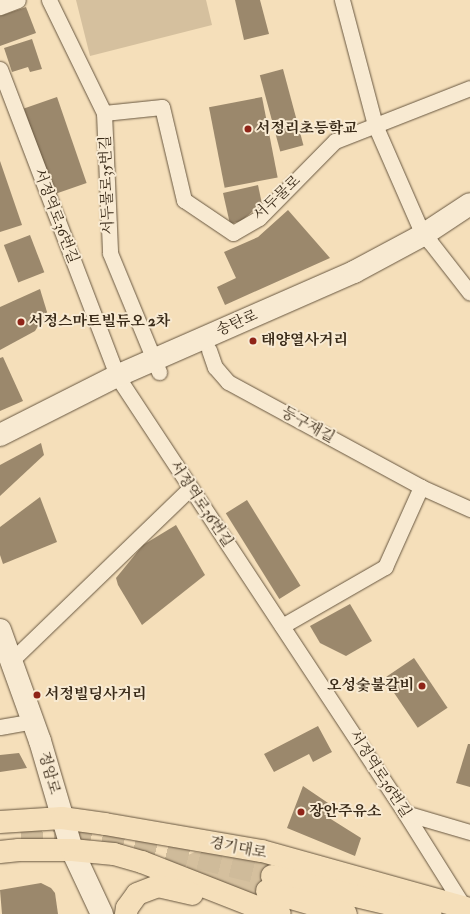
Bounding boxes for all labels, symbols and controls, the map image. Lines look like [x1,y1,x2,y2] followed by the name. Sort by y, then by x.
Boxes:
[256,120,357,138] place label: 서정리초등학교
[243,124,253,134] marker: 서정리초등학교
[96,135,118,235] street label: 서두물로35번길
[30,166,82,266] street label: 서정역로36번길
[250,172,304,224] street label: 서두물로
[213,306,261,340] street label: 송탄로
[29,313,170,331] place label: 서정스마트빌듀오 2차
[16,317,26,327] marker: 서정스마트빌듀오 2차
[261,332,348,350] place label: 태양열사거리
[248,336,258,346] marker: 태양열사거리
[278,403,338,447] street label: 둥구재길
[166,457,236,551] street label: 서정역로36번길
[327,677,414,695] place label: 오성숯불갈비
[417,681,427,691] marker: 오성숯불갈비
[45,686,146,704] place label: 서정빌딩사거리
[32,690,42,700] marker: 서정빌딩사거리
[345,727,415,821] street label: 서정역로36번길
[34,750,64,796] street label: 정암로
[309,803,381,821] place label: 장안주유소
[296,807,306,817] marker: 장안주유소
[208,834,268,862] street label: 경기대로

